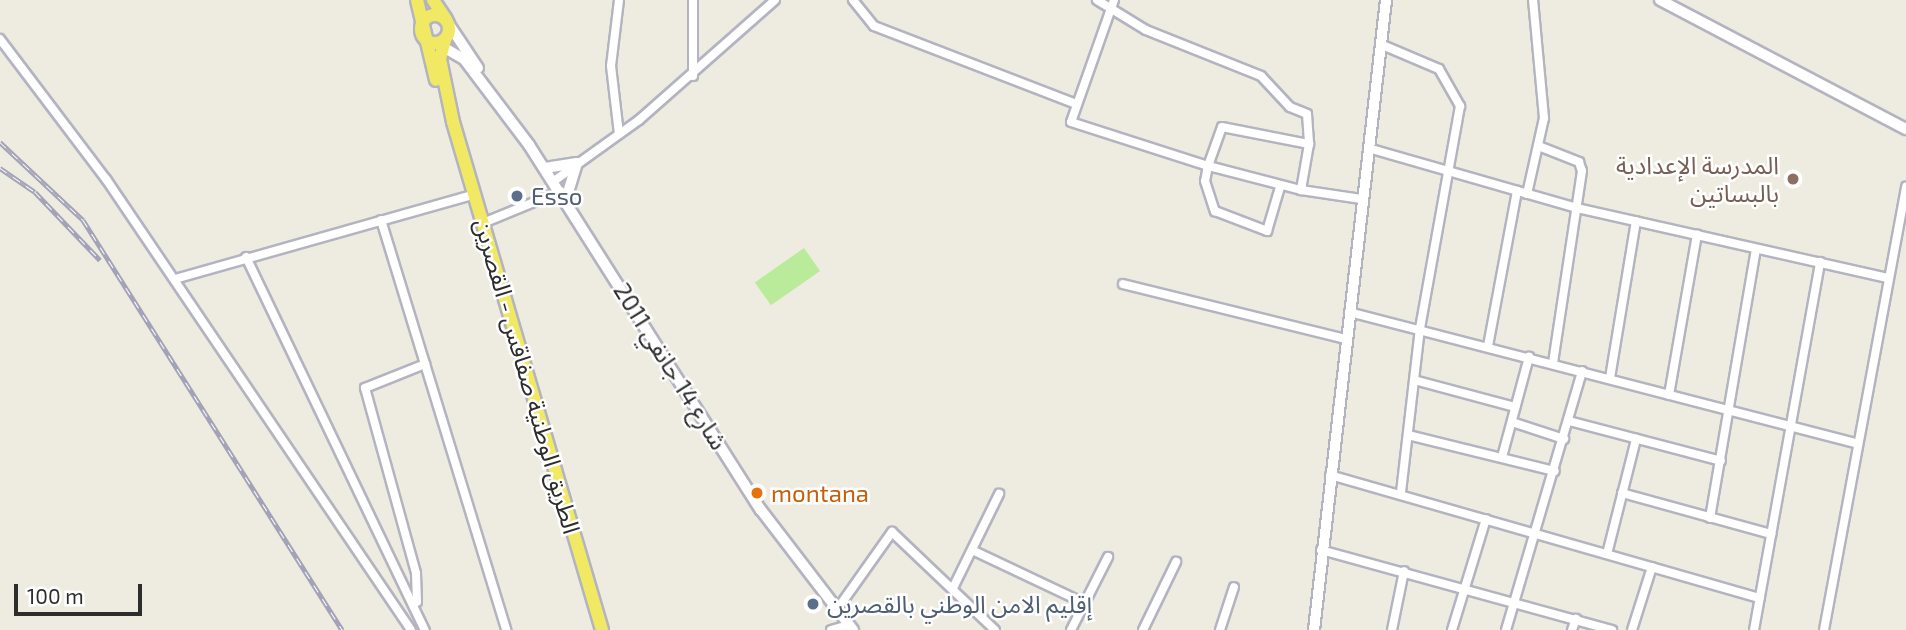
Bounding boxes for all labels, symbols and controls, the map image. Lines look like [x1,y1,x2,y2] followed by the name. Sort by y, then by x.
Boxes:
[1616,151,1779,207] place label: المدرسة الإعدادية بالبساتين
[1785,171,1801,187] marker: المدرسة الإعدادية بالبساتين
[531,182,582,210] place label: Esso
[509,188,525,204] marker: Esso
[469,215,587,537] street label: الطريق الوطنية صفاقس - القصرين
[608,277,734,455] street label: شارع 14 جانفي 2011
[771,479,869,507] place label: montana
[749,485,765,501] marker: montana
[18,570,145,614] scale bar
[27,583,84,608] text: 100 m
[827,590,1092,618] place label: إقليم الامن الوطني بالقصرين
[805,596,821,612] marker: إقليم الامن الوطني بالقصرين

